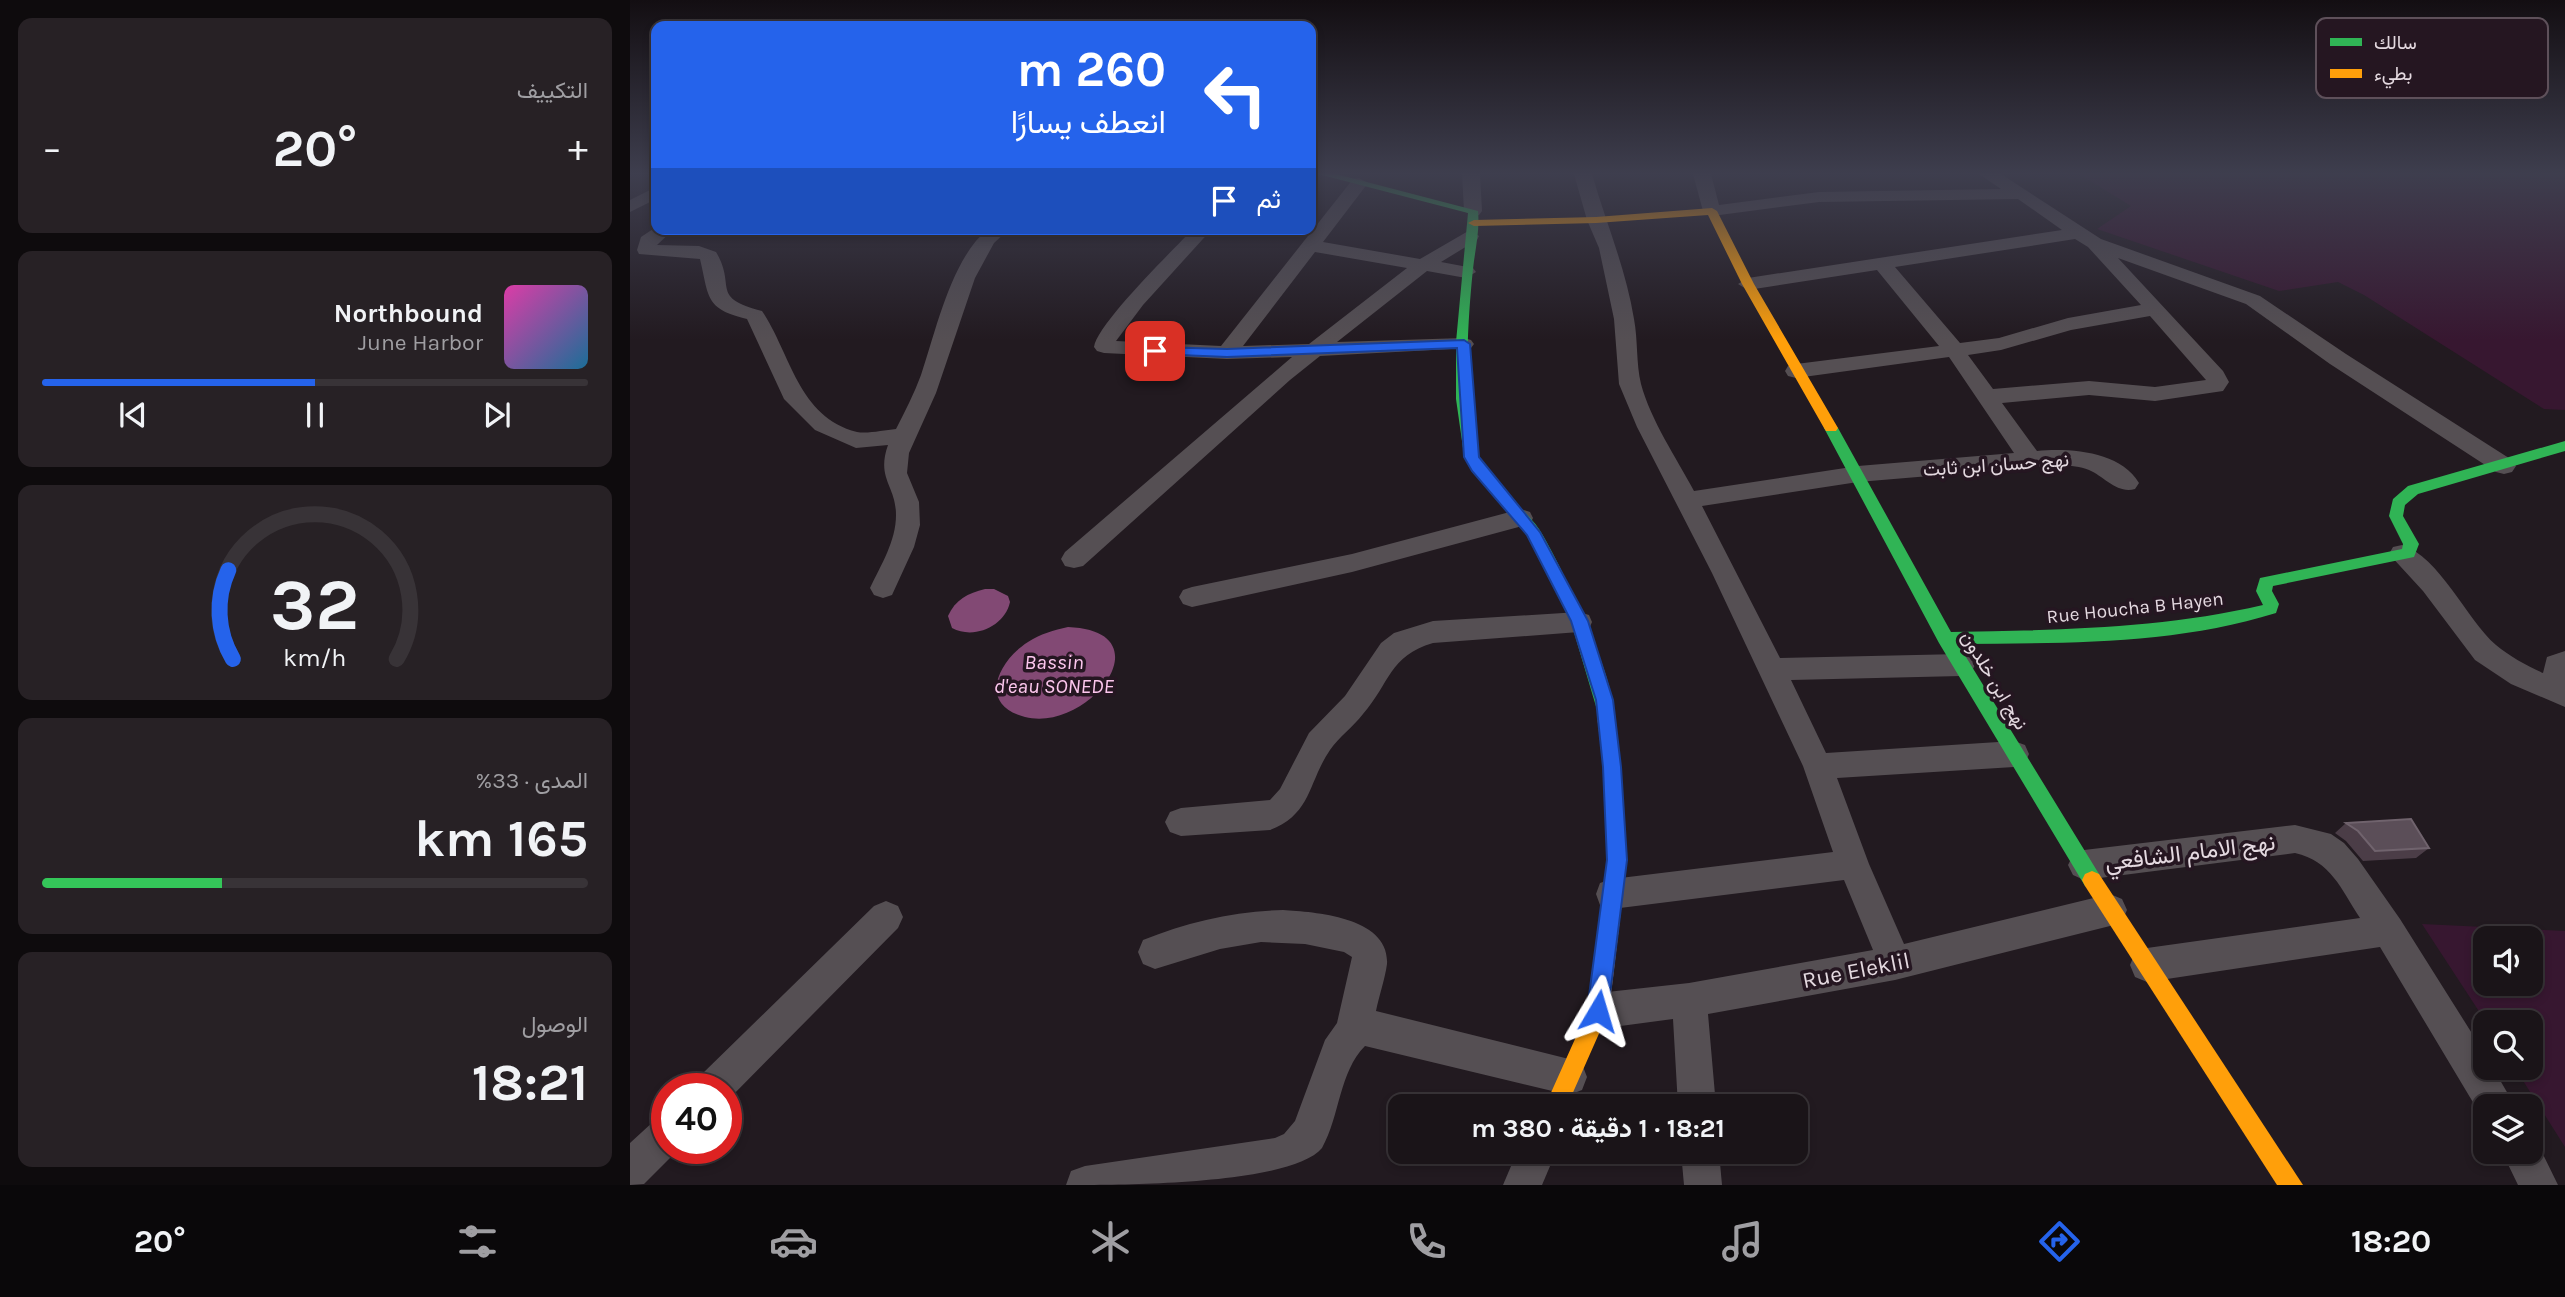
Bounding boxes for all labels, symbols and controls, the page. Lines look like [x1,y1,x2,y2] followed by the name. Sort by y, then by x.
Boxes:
[2316,18,2548,98] legend
[2374,32,2417,54] text: سالك
[1017,41,1166,98] text: 260 m
[1190,49,1281,140] icon: left
[2374,63,2412,89] text: بطيء
[517,77,588,104] text: التكييف
[1011,104,1166,141] text: انعطف يسارًا
[273,118,357,179] text: 20°
[42,126,62,171] text: −
[568,126,588,171] text: +
[1205,182,1243,220] icon: arrive
[1257,184,1281,215] text: ثم
[334,298,483,329] text: Northbound
[1125,321,1185,381] pin
[358,329,483,356] text: June Harbor
[1136,332,1174,370] icon: arrive
[114,396,152,434] icon: previous
[296,396,334,434] icon: pause
[478,396,516,434] icon: next
[1922,449,2070,483] street label: نهج حسان ابن ثابت
[270,562,360,647] text: 32
[2046,588,2225,628] street label: Rue Houcha B Hayen
[1954,627,2032,735] street label: نهج ابن خلدون
[283,642,347,671] text: km/h
[994,650,1115,698] water label: Bassin d'eau SONEDE
[476,767,588,794] text: المدى · 33%
[414,808,588,869] text: 165 km
[2103,829,2277,881] street label: نهج الامام الشافعي
[2473,926,2543,1164] map controls
[2473,926,2543,996] button: sound
[1800,947,1912,994] street label: Rue Eleklil
[1561,974,1635,1048] position arrow
[2473,1010,2543,1080] button: search
[522,1011,588,1038] text: الوصول
[472,1052,588,1113] text: 18:21
[651,1073,742,1164] speed limit sign: 40
[2473,1094,2543,1164] button: layers
[1471,1113,1725,1144] text: 18:21 · 1 دقيقة · 380 m
[453,1217,502,1266] icon: filters
[769,1217,818,1266] icon: car
[1086,1217,1135,1266] icon: climate
[1402,1217,1451,1266] icon: phone
[1718,1217,1767,1266] icon: music
[2035,1217,2084,1266] icon: directions
[134,1223,186,1260] text: 20°
[2351,1223,2431,1260] text: 18:20

